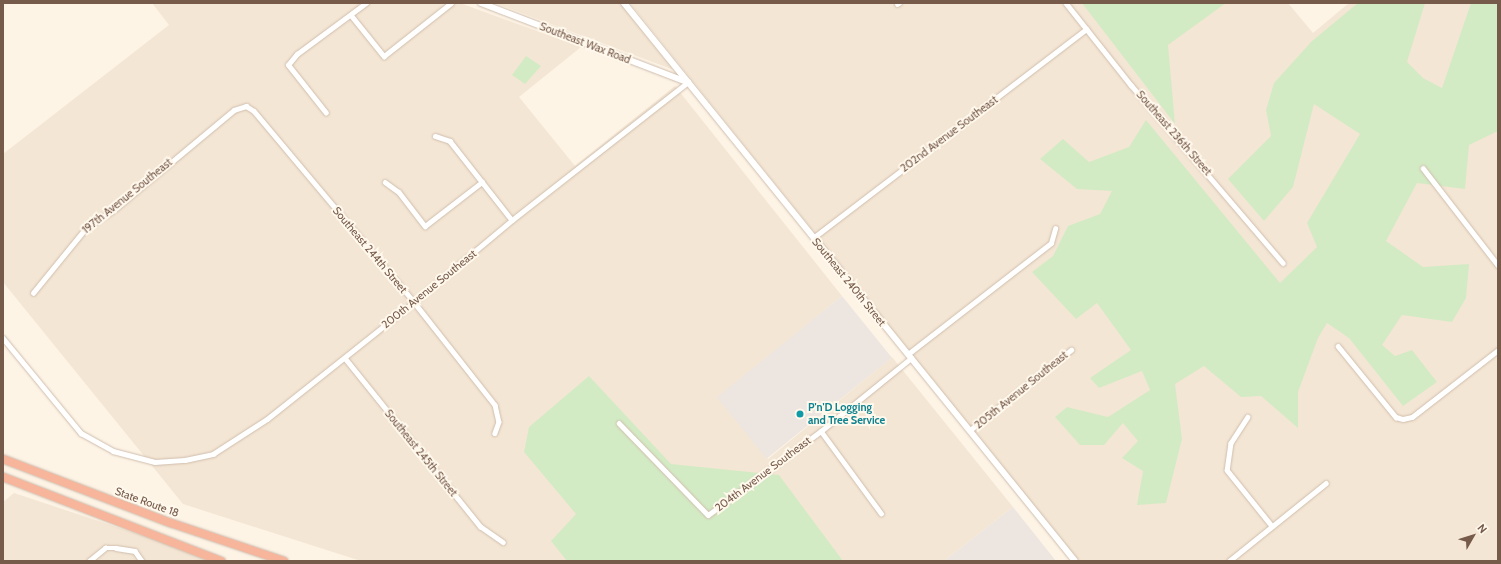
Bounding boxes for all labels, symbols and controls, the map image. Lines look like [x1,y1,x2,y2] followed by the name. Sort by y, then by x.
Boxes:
[538,20,632,66] street label: Southeast Wax Road
[1134,88,1214,178] street label: Southeast 236th Street
[898,93,1000,175] street label: 202nd Avenue Southeast
[79,156,175,236] street label: 197th Avenue Southeast
[330,204,410,296] street label: Southeast 244th Street
[809,235,889,329] street label: Southeast 240th Street
[379,247,479,331] street label: 200th Avenue Southeast
[972,348,1070,432] street label: 205th Avenue Southeast
[808,401,885,427] place label: P'n'D Logging and Tree Service
[382,407,460,499] street label: Southeast 245th Street
[795,409,805,419] marker: P'n'D Logging and Tree Service
[713,434,813,514] street label: 204th Avenue Southeast
[113,484,181,520] street label: State Route 18
[1453,516,1493,556] north arrow
[1474,521,1490,536] text: N

